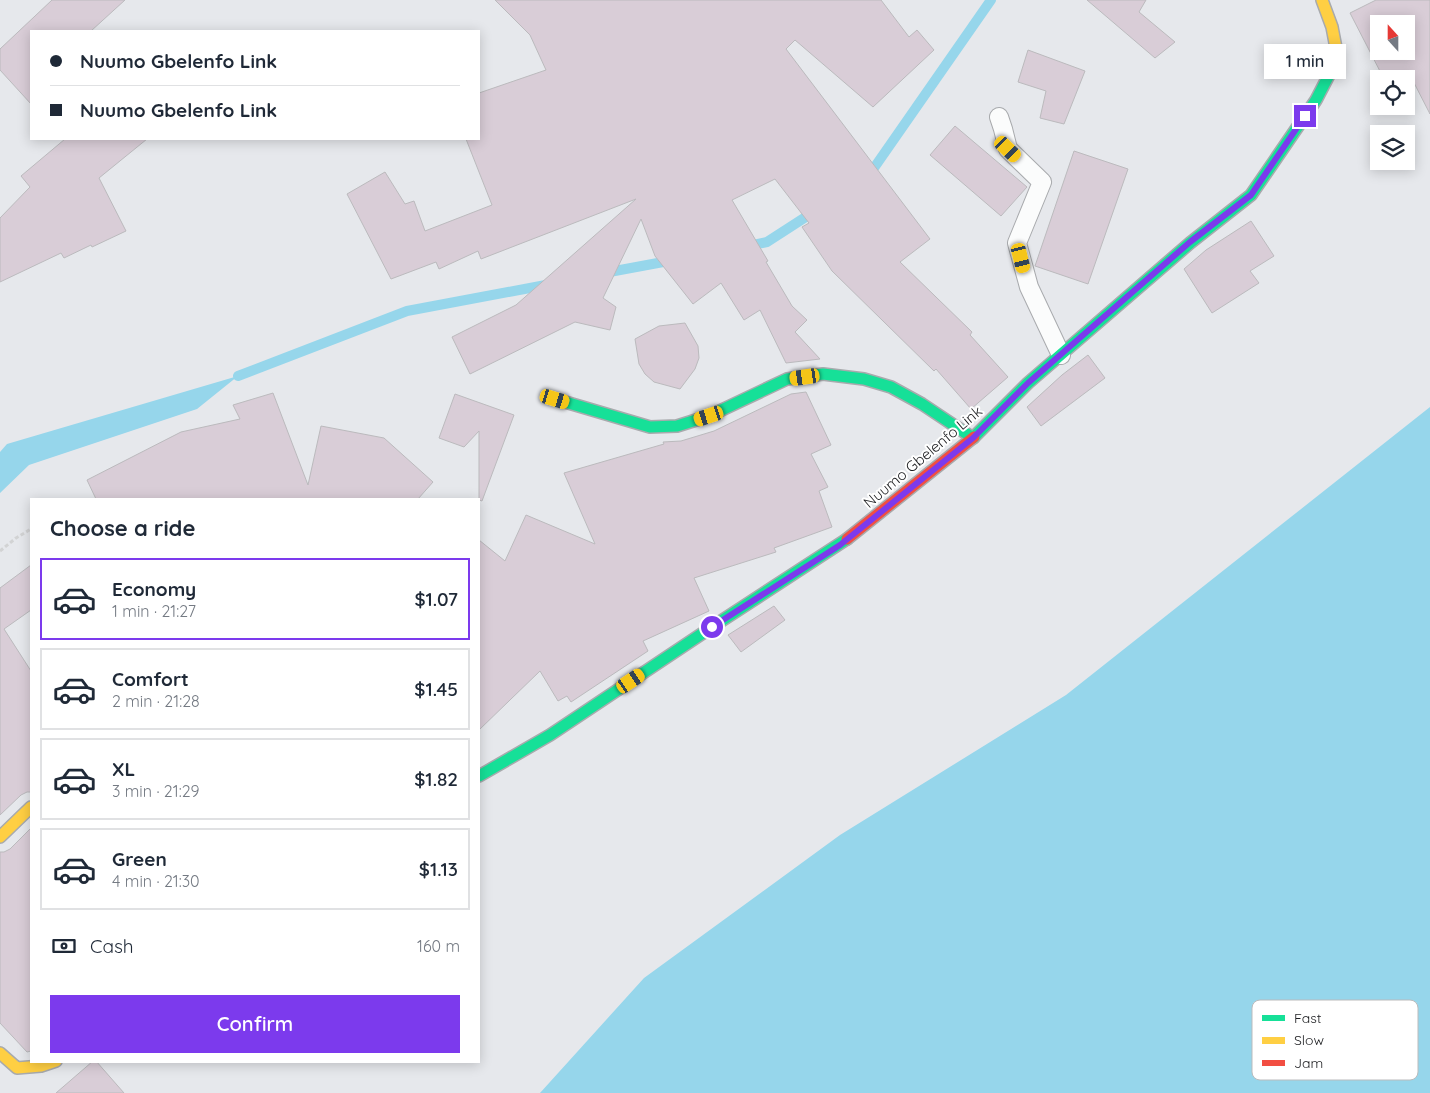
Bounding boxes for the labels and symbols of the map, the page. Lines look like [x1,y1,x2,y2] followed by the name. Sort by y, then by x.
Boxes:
[1370,15,1415,60] north arrow
[1264,44,1346,78] callout: 1 min
[1294,105,1316,127] route end
[991,133,1024,165] car
[1010,242,1031,274] car
[789,367,820,387] car
[538,387,571,411] car
[859,401,986,512] street label: Nuumo Gbelenfo Link
[692,404,725,428] car
[701,616,723,638] route start
[614,666,647,696] car
[1252,1000,1418,1080] legend
[1294,1009,1322,1027] text: Fast
[1294,1031,1324,1049] text: Slow
[1294,1054,1323,1072] text: Jam

